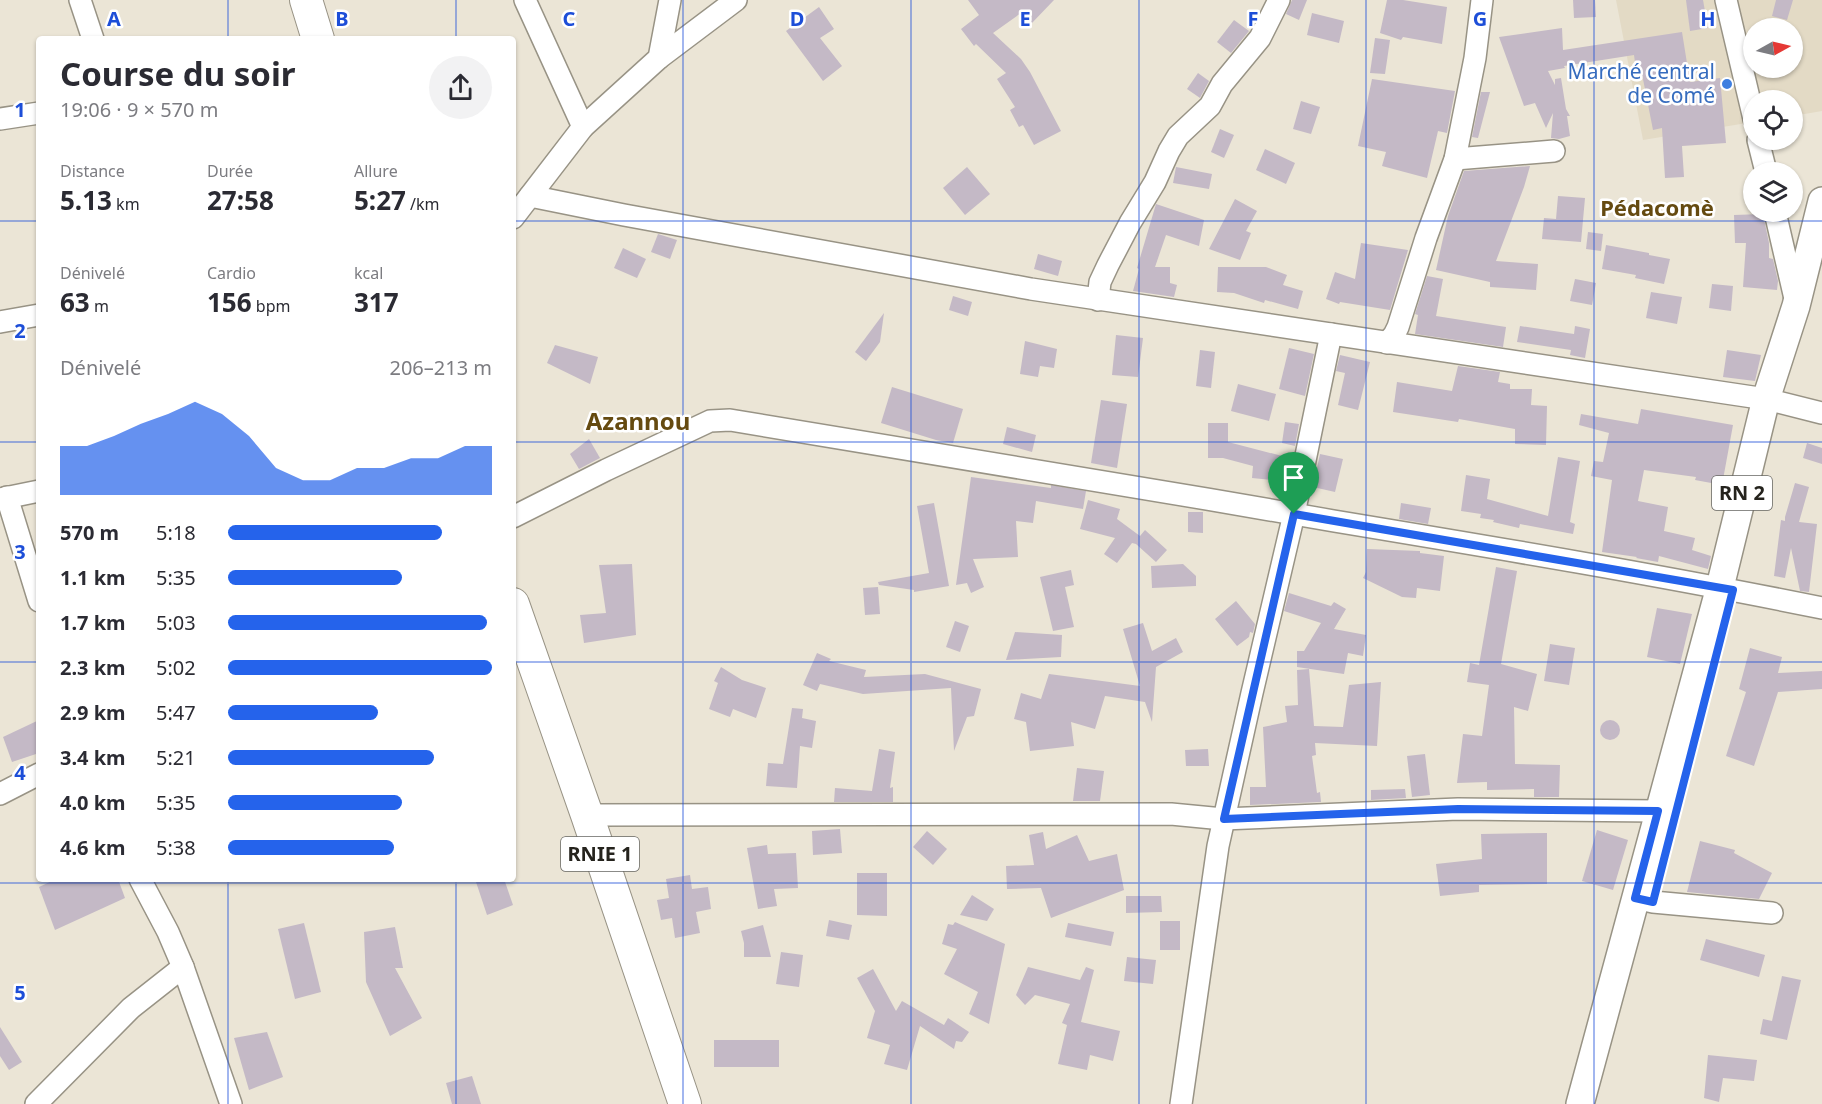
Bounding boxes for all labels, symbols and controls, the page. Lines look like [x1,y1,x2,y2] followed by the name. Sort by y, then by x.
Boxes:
[107,5,121,32] text: A
[335,5,349,32] text: B
[563,5,576,32] text: C
[790,5,804,32] text: D
[1019,5,1031,32] text: E
[1248,5,1258,32] text: F
[1473,5,1487,32] text: G
[1700,5,1716,32] text: H
[1743,18,1803,78] north arrow
[1743,18,1803,222] map controls
[60,51,296,96] text: Course du soir
[429,56,492,119] button: share
[1568,57,1715,109] place label: Marché central de Comé
[1720,77,1734,91] marker: Marché central de Comé
[1743,90,1803,150] button: locate
[14,96,26,123] text: 1
[60,96,218,123] text: 19:06 · 9 × 570 m
[60,160,125,182] text: Distance
[207,160,253,182] text: Durée
[354,160,398,182] text: Allure
[1743,162,1803,222] button: layers
[60,182,112,218] text: 5.13
[207,182,274,218] text: 27:58
[354,182,406,218] text: 5:27
[1600,192,1714,222] district label: Pédacomè
[112,193,140,215] text: km
[406,193,440,215] text: /km
[60,262,125,284] text: Dénivelé
[207,262,256,284] text: Cardio
[354,262,383,284] text: kcal
[60,284,90,320] text: 63
[207,284,252,320] text: 156
[354,284,399,320] text: 317
[90,295,109,317] text: m
[252,295,290,317] text: bpm
[14,317,26,344] text: 2
[60,354,141,381] text: Dénivelé
[389,354,492,381] text: 206–213 m
[586,404,690,437] district label: Azannou
[1268,452,1319,514] pin
[1277,461,1310,494] icon: arrive
[1712,476,1772,510] road number: RN 2
[60,519,119,546] text: 570 m
[156,519,196,546] text: 5:18
[14,538,26,565] text: 3
[60,564,126,591] text: 1.1 km
[156,564,196,591] text: 5:35
[60,609,126,636] text: 1.7 km
[156,609,196,636] text: 5:03
[60,654,126,681] text: 2.3 km
[156,654,196,681] text: 5:02
[60,699,126,726] text: 2.9 km
[156,699,196,726] text: 5:47
[60,744,126,771] text: 3.4 km
[156,744,196,771] text: 5:21
[14,759,26,786] text: 4
[60,789,126,816] text: 4.0 km
[156,789,196,816] text: 5:35
[60,834,126,861] text: 4.6 km
[156,834,196,861] text: 5:38
[561,837,639,871] road number: RNIE 1
[14,979,26,1006] text: 5

